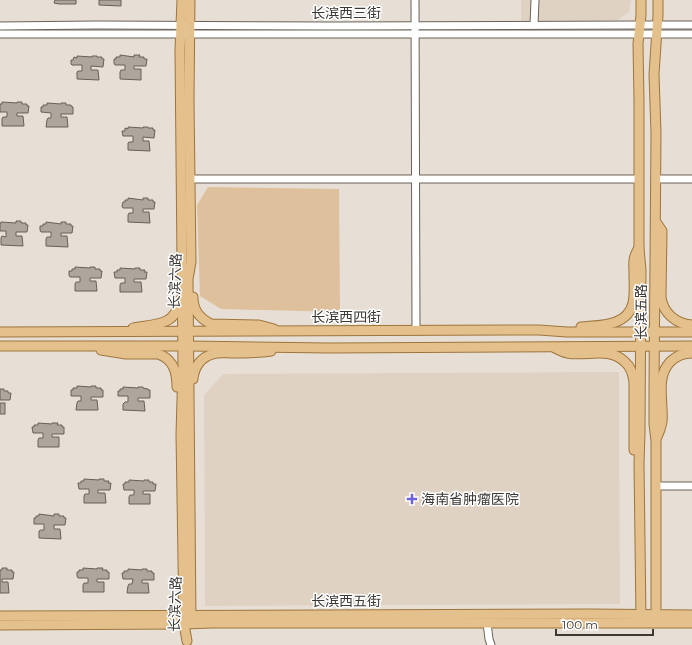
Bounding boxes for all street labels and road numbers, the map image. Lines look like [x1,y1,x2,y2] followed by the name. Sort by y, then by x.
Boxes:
[311,4,381,22] street label: 长滨西三街
[165,253,185,309] street label: 长滨六路
[632,284,650,340] street label: 长滨五路
[311,308,381,326] street label: 长滨西四街
[165,576,185,632] street label: 长滨六路
[311,592,381,610] street label: 长滨西五街

